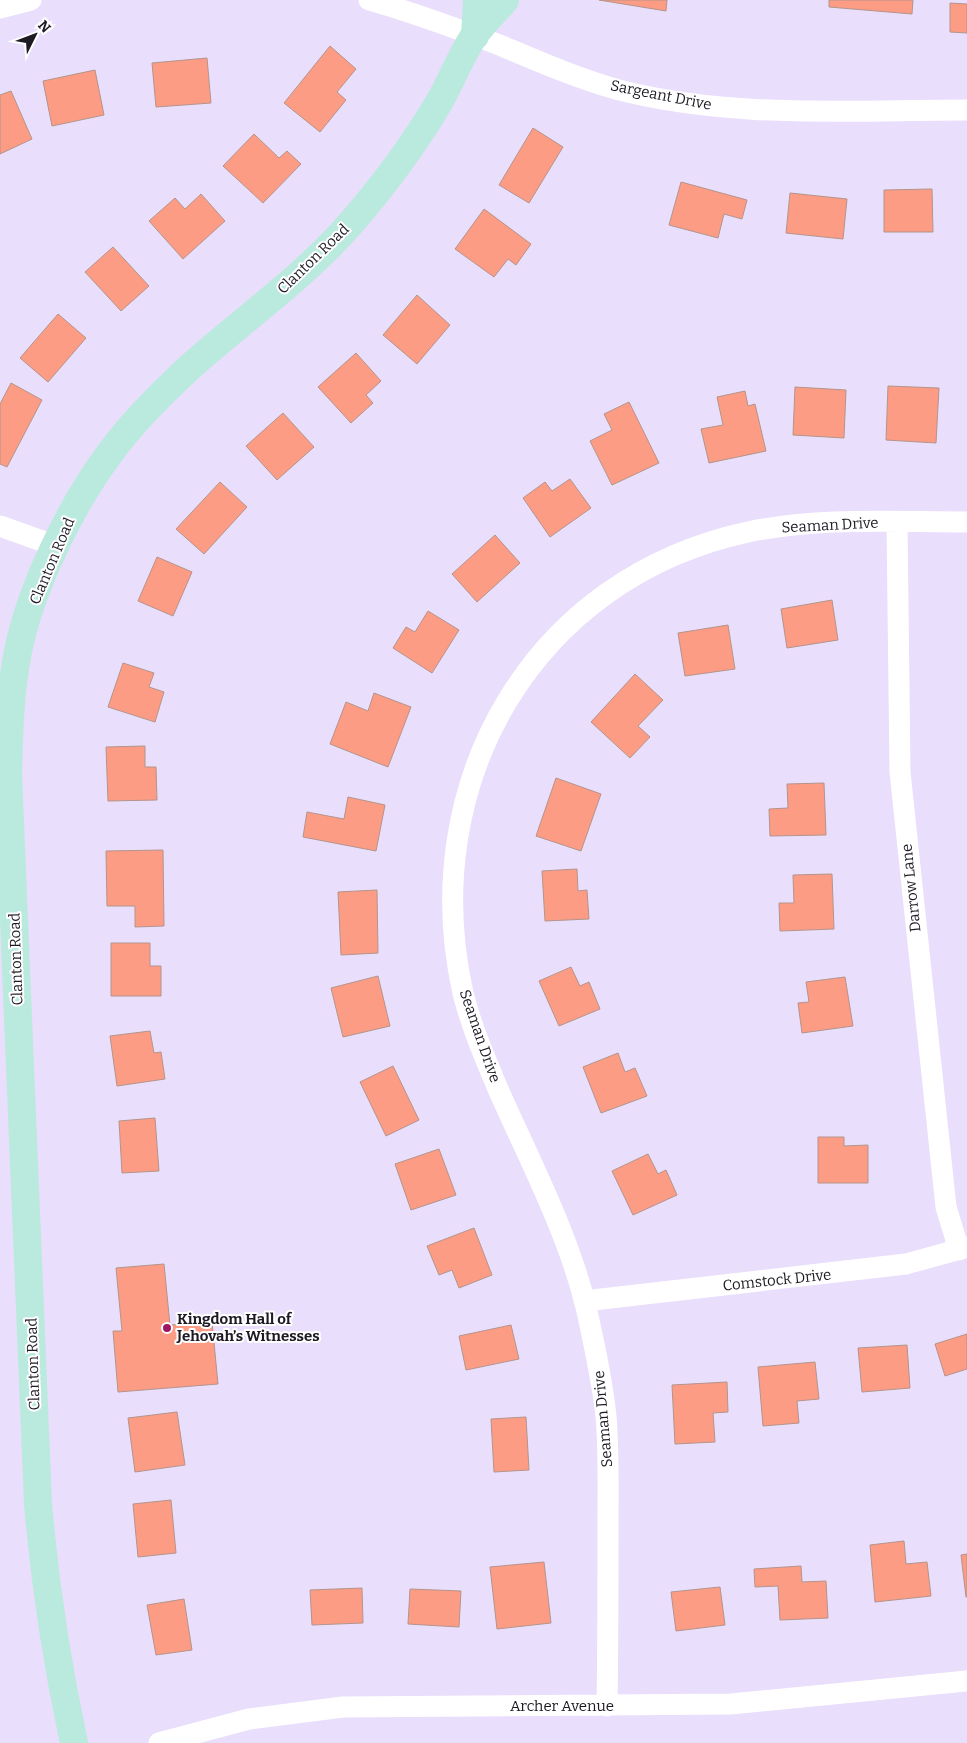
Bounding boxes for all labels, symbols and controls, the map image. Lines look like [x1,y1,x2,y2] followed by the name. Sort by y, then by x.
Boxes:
[10,10,60,60] north arrow
[34,17,54,36] text: N
[609,76,713,114] street label: Sargeant Drive
[273,220,353,298] street label: Clanton Road
[781,513,879,537] street label: Seaman Drive
[26,515,78,607] street label: Clanton Road
[897,843,925,933] street label: Darrow Lane
[5,912,27,1006] street label: Clanton Road
[456,987,504,1085] street label: Seaman Drive
[722,1265,832,1295] street label: Comstock Drive
[176,1310,320,1345] place label: Kingdom Hall of Jehovah’s Witnesses
[22,1317,44,1411] street label: Clanton Road
[161,1322,173,1334] marker: Kingdom Hall of Jehovah’s Witnesses
[590,1370,616,1468] street label: Seaman Drive
[510,1697,614,1715] street label: Archer Avenue

